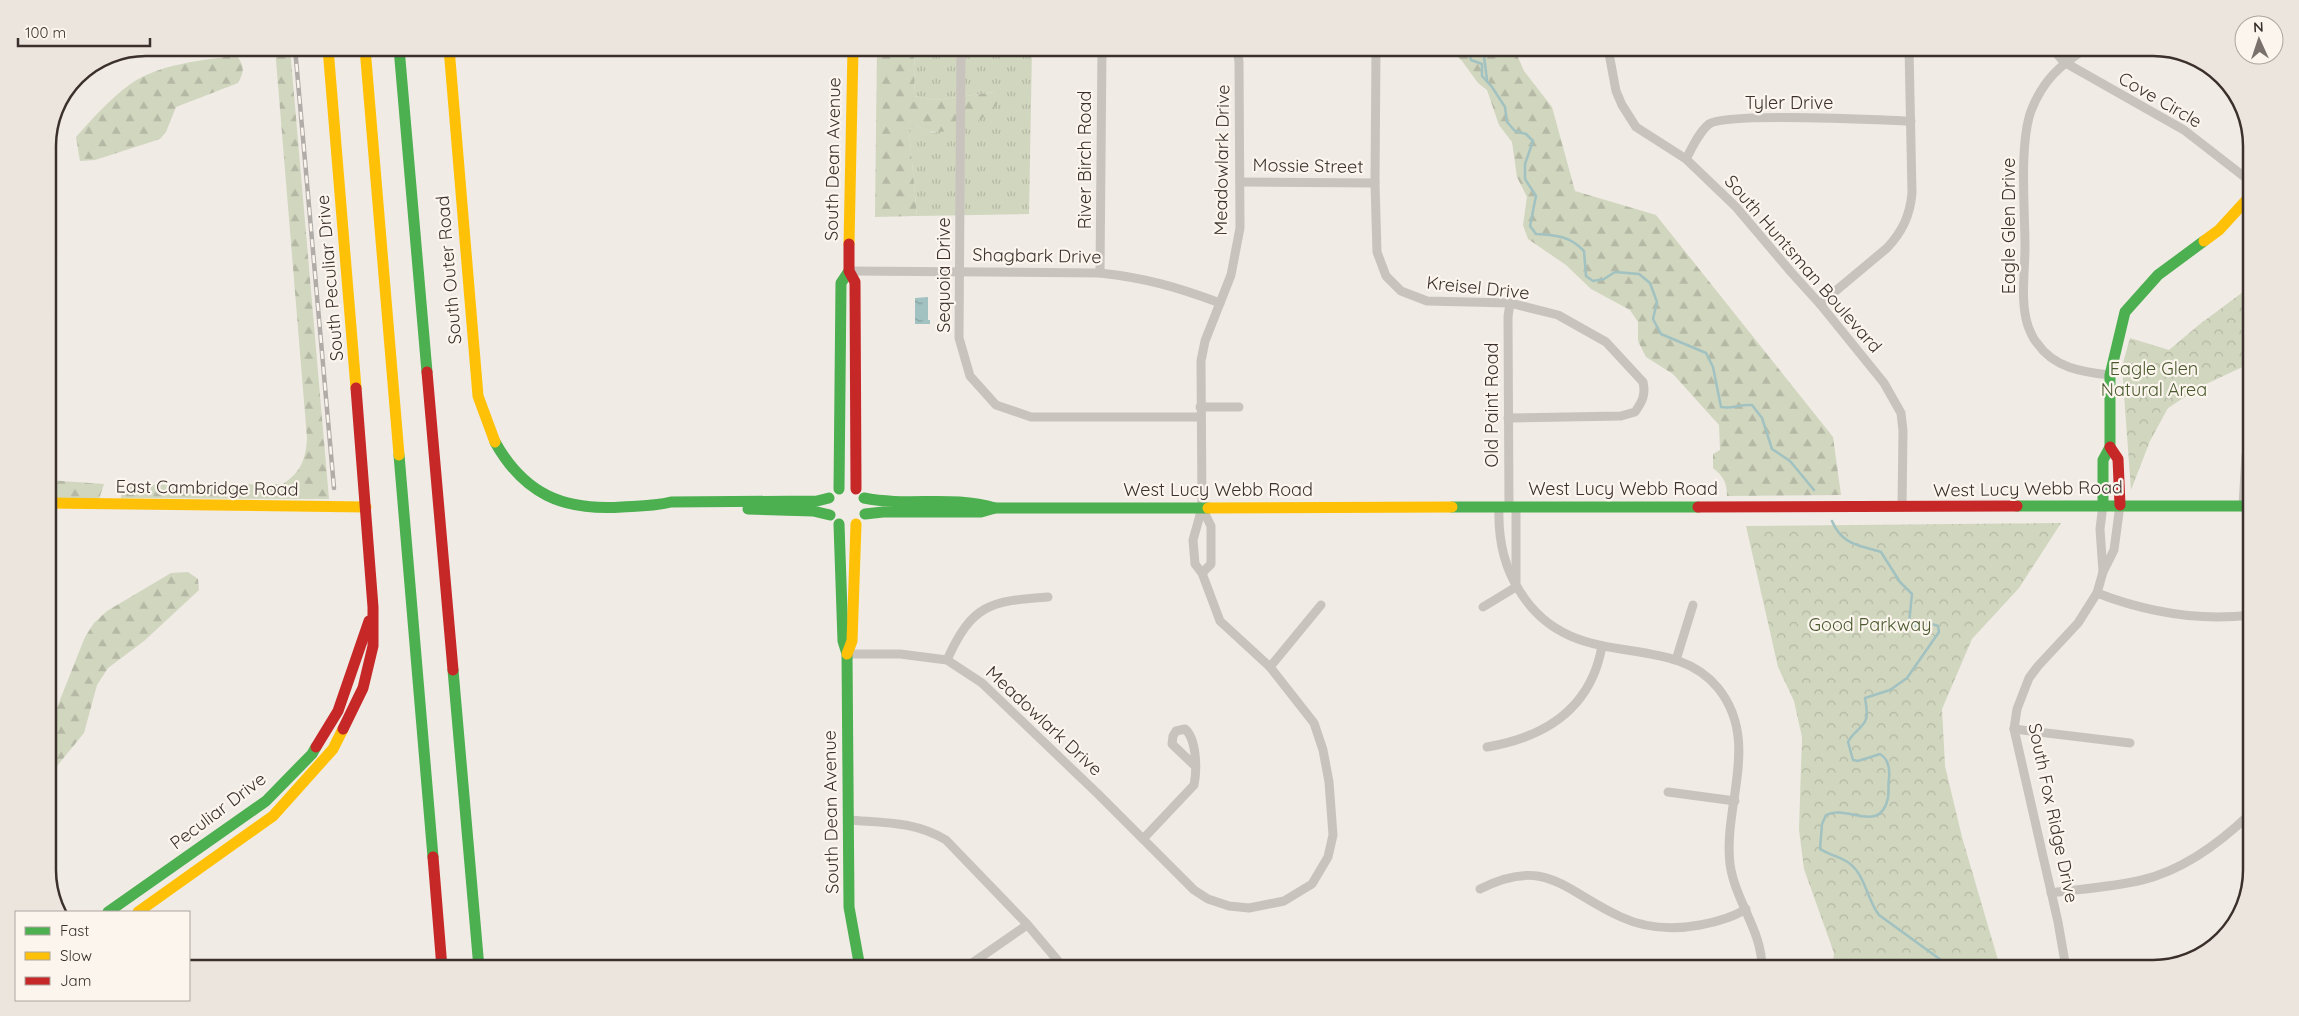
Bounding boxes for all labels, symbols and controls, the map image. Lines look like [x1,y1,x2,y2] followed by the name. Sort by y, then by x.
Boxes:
[18,15,150,47] scale bar
[2234,15,2284,65] north arrow
[2253,18,2264,36] text: N
[25,23,66,42] text: 100 m
[2114,66,2206,133] street label: Cove Circle
[820,77,845,241] street label: South Dean Avenue
[1209,84,1234,236] street label: Meadowlark Drive
[1073,91,1096,229] street label: River Birch Road
[1745,91,1833,114] street label: Tyler Drive
[1252,153,1364,178] street label: Mossie Street
[1997,158,2020,294] street label: Eagle Glen Drive
[1720,170,1887,357] street label: South Huntsman Boulevard
[311,194,348,362] street label: South Peculiar Drive
[431,195,466,345] street label: South Outer Road
[932,217,955,333] street label: Sequoia Drive
[972,243,1102,268] street label: Shagbark Drive
[1425,271,1531,304] street label: Kreisel Drive
[1480,342,1503,468] street label: Old Paint Road
[2101,357,2207,401] park label: Eagle Glen Natural Area
[115,474,299,501] street label: East Cambridge Road
[1933,475,2123,502] street label: West Lucy Webb Road
[1528,477,1718,500] street label: West Lucy Webb Road
[1123,478,1313,501] street label: West Lucy Webb Road
[1809,613,1931,636] park label: Good Parkway
[981,661,1107,781] street label: Meadowlark Drive
[2023,721,2084,905] street label: South Fox Ridge Drive
[818,730,843,894] street label: South Dean Avenue
[165,767,270,854] street label: Peculiar Drive
[15,911,190,1001] legend
[60,921,89,940] text: Fast
[60,946,92,965] text: Slow
[60,971,91,990] text: Jam

